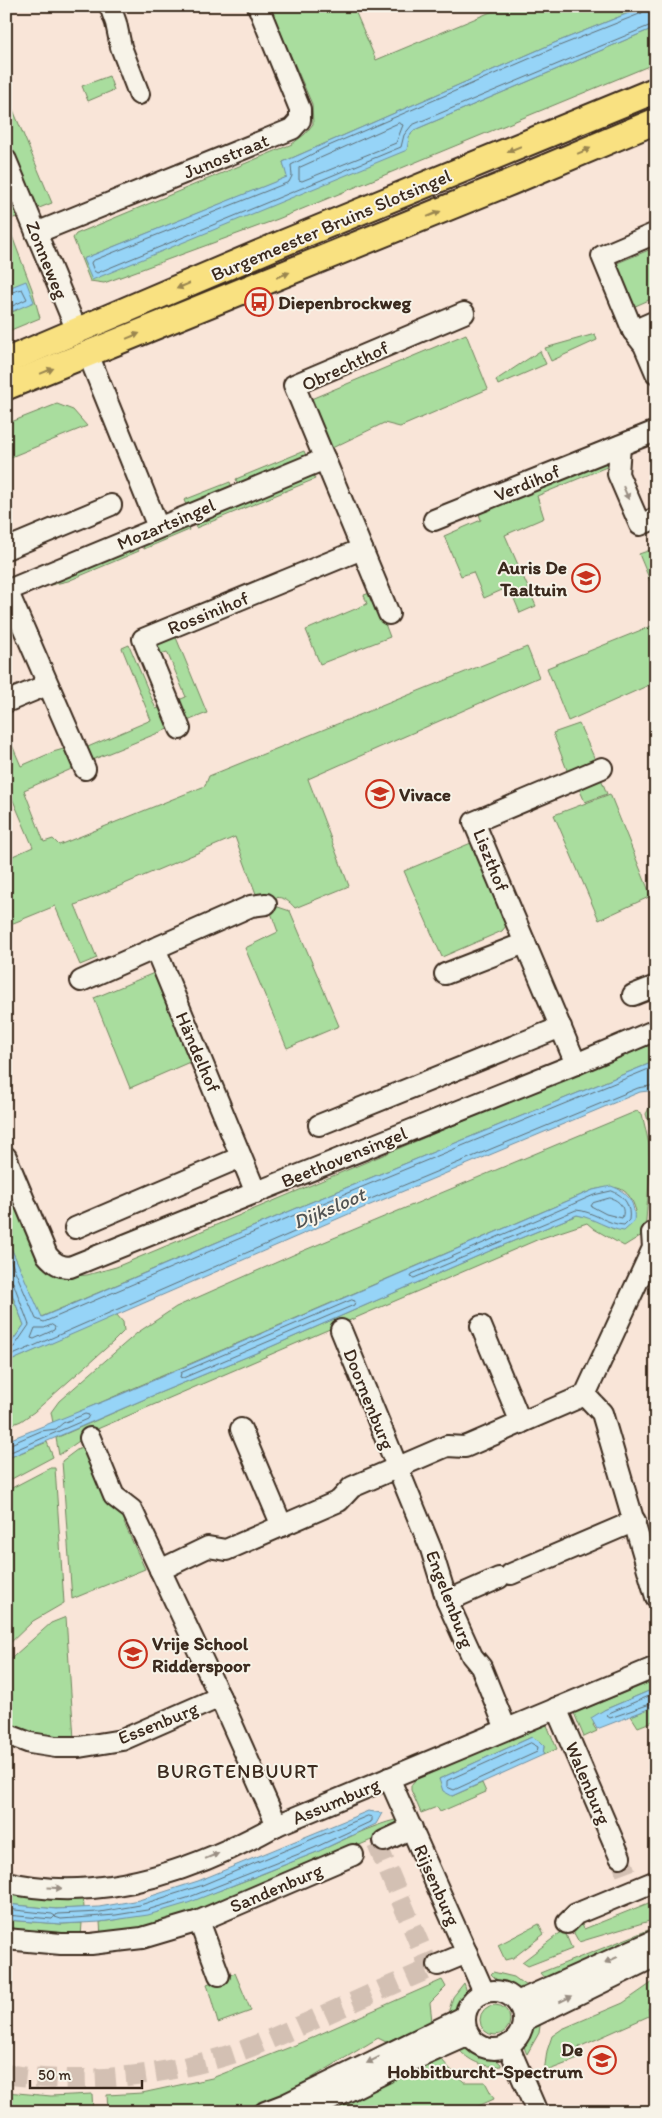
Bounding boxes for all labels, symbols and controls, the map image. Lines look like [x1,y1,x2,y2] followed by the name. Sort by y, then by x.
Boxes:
[180,128,272,184] street label: Junostraat
[506,145,521,153] one-way arrow
[577,147,591,155] one-way arrow
[207,164,455,286] street label: Burgemeester Bruins Slotsingel
[427,209,441,217] one-way arrow
[21,218,73,303] street label: Zonneweg
[276,270,290,278] one-way arrow
[176,283,190,291] one-way arrow
[244,287,274,317] bus stop icon: Diepenbrockweg
[278,291,411,314] place label: Diepenbrockweg
[126,332,141,340] one-way arrow
[298,336,393,396] street label: Obrechthof
[40,367,55,375] one-way arrow
[491,459,564,507] street label: Verdihof
[623,486,631,500] one-way arrow
[113,493,219,555] street label: Mozartsingel
[497,556,567,601] place label: Auris De Taaltuin
[571,563,601,593] school or university icon: Auris De Taaltuin
[164,586,252,640] street label: Rossinihof
[365,779,395,809] school or university icon: Vivace
[399,783,451,806] place label: Vivace
[468,825,514,895] street label: Liszthof
[171,1008,225,1096] street label: Händelhof
[278,1121,411,1193] street label: Beethovensingel
[289,1181,371,1234] water label: Dijksloot
[338,1345,400,1453] street label: Doornenburg
[421,1547,479,1651] street label: Engelenburg
[152,1632,251,1677] place label: Vrije School Ridderspoor
[118,1639,148,1669] school or university icon: Vrije School Ridderspoor
[115,1696,202,1749] street label: Essenburg
[560,1738,616,1828] street label: Walenburg
[157,1759,319,1783] district label: BURGTENBUURT
[289,1772,383,1830] street label: Assumburg
[409,1841,465,1929] street label: Rijsenburg
[205,1852,219,1860] one-way arrow
[226,1858,326,1918] street label: Sandenburg
[47,1885,63,1893] one-way arrow
[604,1957,618,1965] one-way arrow
[559,1995,573,2003] one-way arrow
[387,2038,583,2083] place label: De Hobbitburcht-Spectrum
[587,2045,617,2075] school or university icon: De Hobbitburcht-Spectrum
[366,2057,380,2065] one-way arrow
[30,2058,142,2090] scale bar
[38,2066,71,2084] text: 50 m

